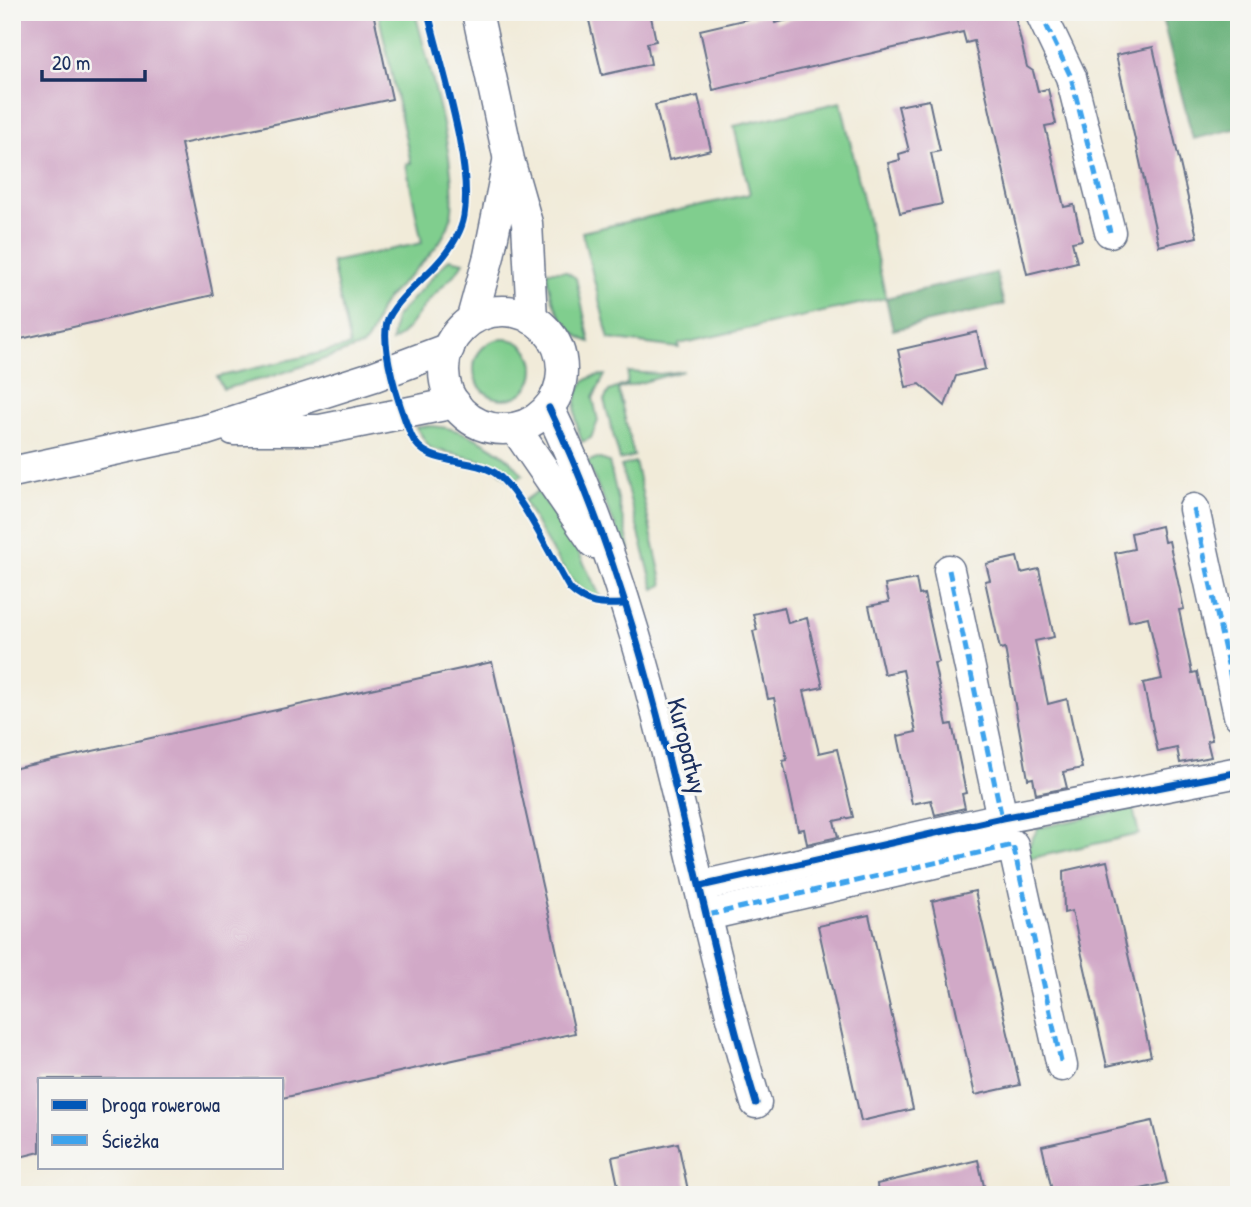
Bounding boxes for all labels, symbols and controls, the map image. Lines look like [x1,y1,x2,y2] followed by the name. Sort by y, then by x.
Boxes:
[42,38,145,82] scale bar
[52,48,90,77] text: 20 m
[659,694,717,798] street label: Kuropatwy
[38,1078,284,1168] legend
[102,1090,220,1119] text: Droga rowerowa
[102,1126,159,1155] text: Ścieżka

